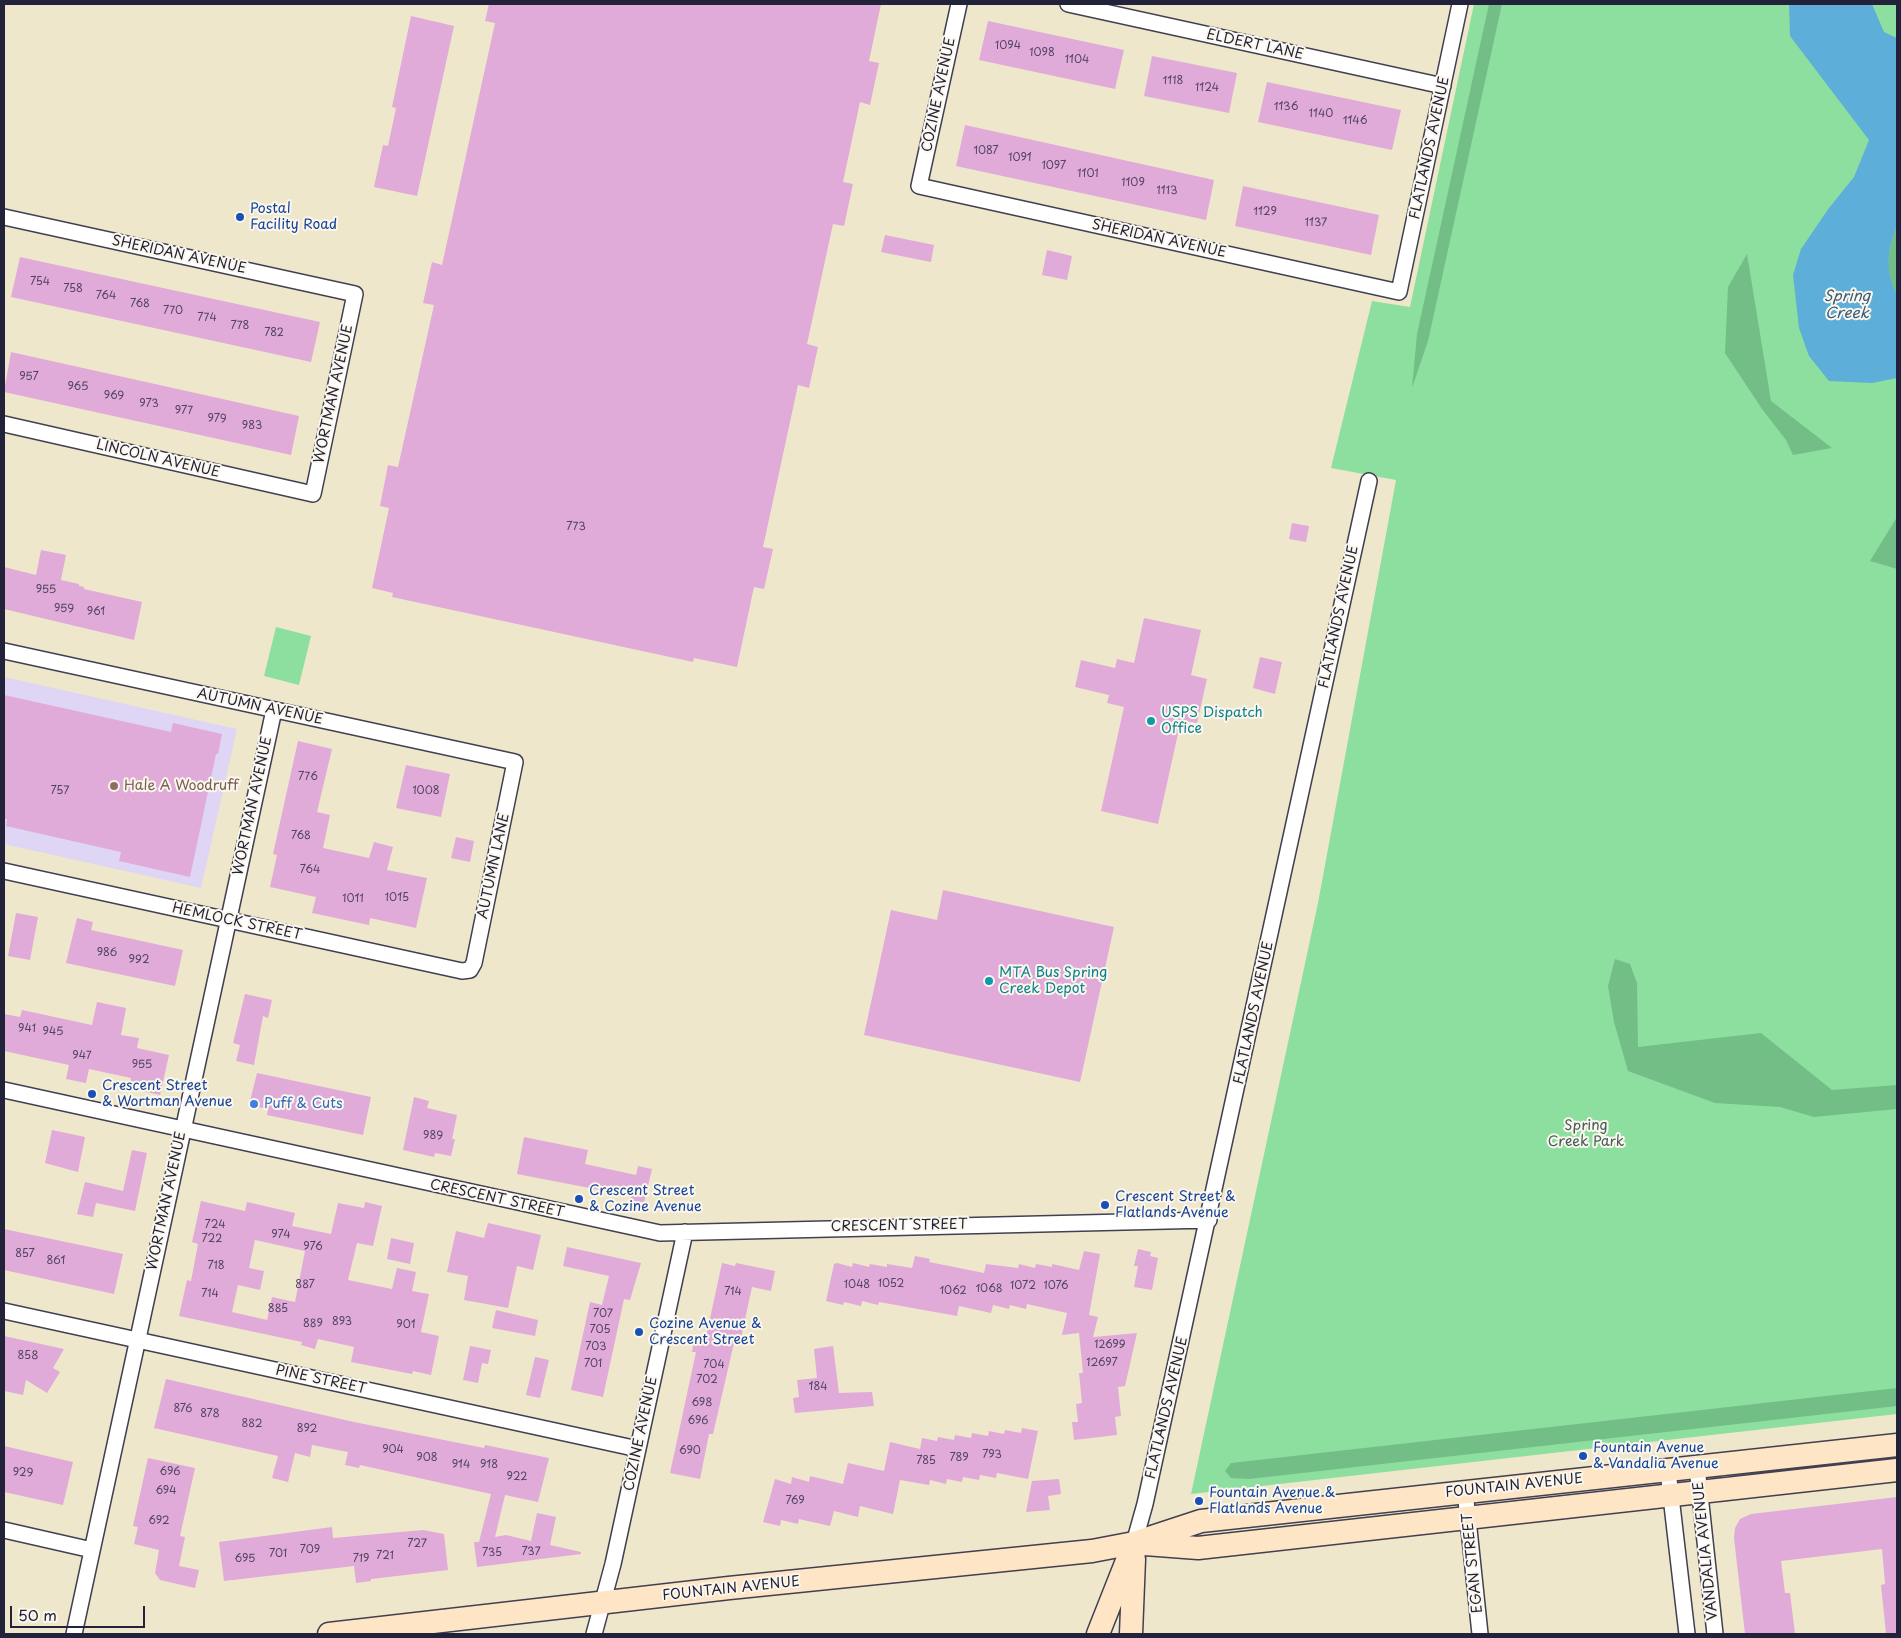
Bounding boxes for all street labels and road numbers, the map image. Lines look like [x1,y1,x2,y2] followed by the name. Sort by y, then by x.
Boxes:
[1205,26,1305,64] street label: ELDERT LANE
[919,36,959,154] street label: COZINE AVENUE
[1407,75,1453,221] street label: FLATLANDS AVENUE
[1090,217,1228,261] street label: SHERIDAN AVENUE
[110,233,248,277] street label: SHERIDAN AVENUE
[311,323,357,465] street label: WORTMAN AVENUE
[95,437,221,481] street label: LINCOLN AVENUE
[1316,544,1362,690] street label: FLATLANDS AVENUE
[196,685,324,729] street label: AUTUMN AVENUE
[230,735,276,877] street label: WORTMAN AVENUE
[475,812,513,920] street label: AUTUMN LANE
[171,900,303,944] street label: HEMLOCK STREET
[1231,940,1277,1086] street label: FLATLANDS AVENUE
[144,1130,190,1272] street label: WORTMAN AVENUE
[428,1177,566,1221] street label: CRESCENT STREET
[830,1216,968,1236] street label: CRESCENT STREET
[1142,1335,1192,1481] street label: FLATLANDS AVENUE
[274,1362,368,1398] street label: PINE STREET
[621,1375,661,1493] street label: COZINE AVENUE
[1444,1470,1584,1502] street label: FOUNTAIN AVENUE
[1690,1481,1722,1621] street label: VANDALIA AVENUE
[1459,1512,1487,1614] street label: EGAN STREET
[661,1573,801,1605] street label: FOUNTAIN AVENUE

